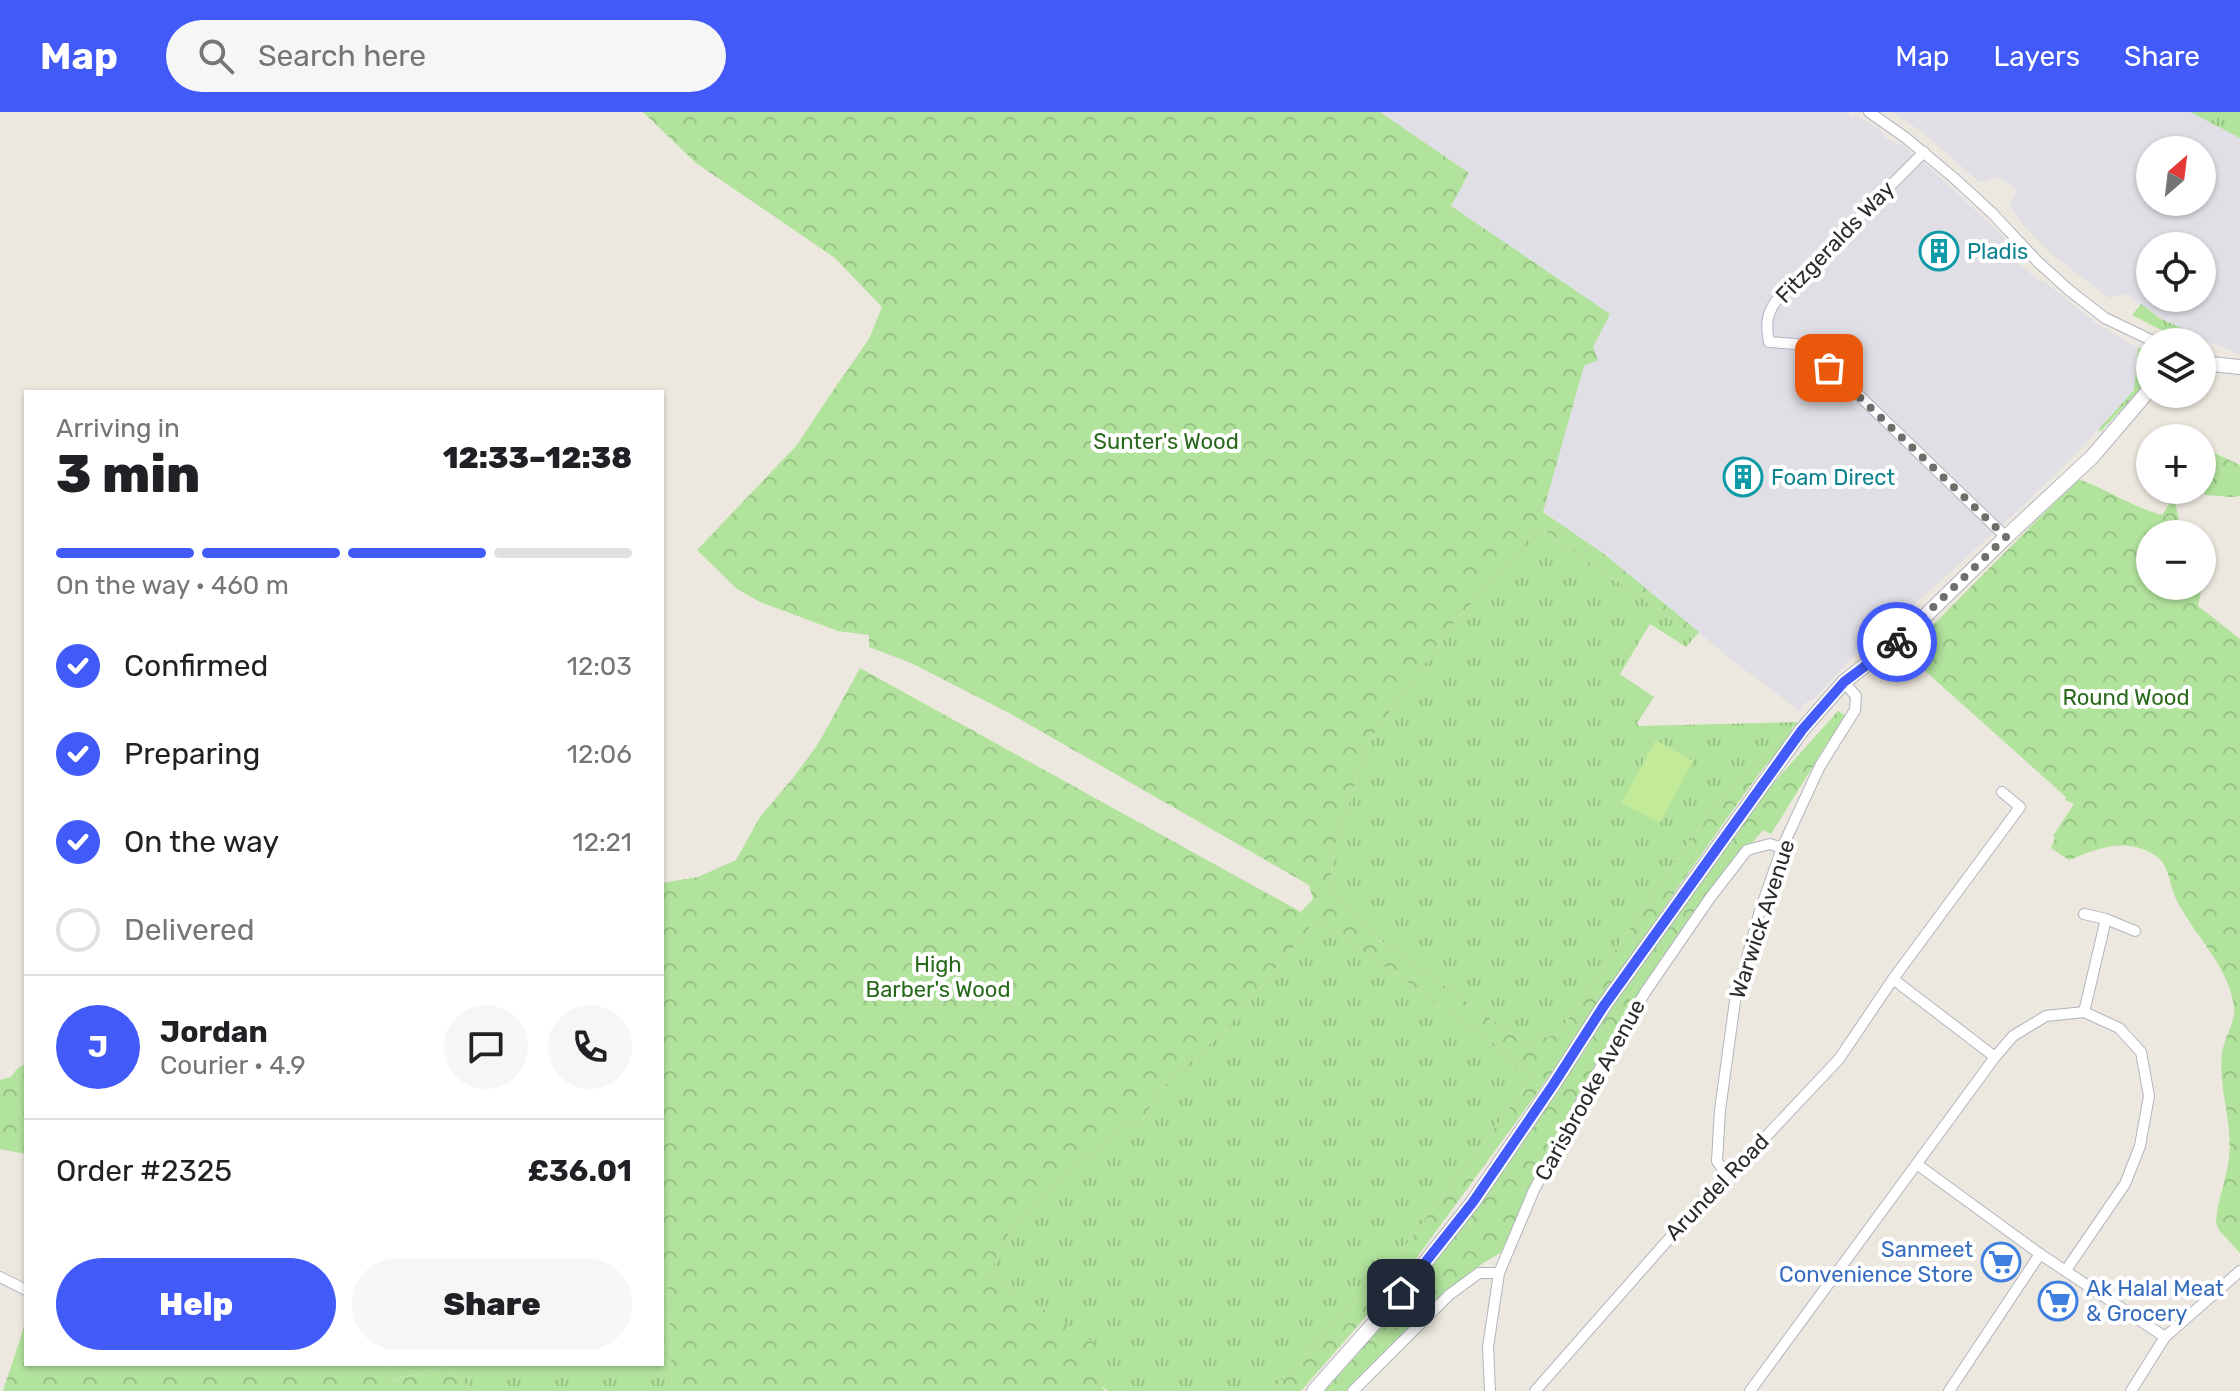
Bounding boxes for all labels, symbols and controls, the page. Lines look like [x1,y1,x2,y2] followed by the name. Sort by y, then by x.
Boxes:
[166,20,726,92] search box
[40,33,118,79] text: Map
[194,34,238,78] icon: search
[258,38,426,74] text: Search here
[1895,40,1950,73] text: Map
[1994,40,2080,73] text: Layers
[2124,40,2200,73] text: Share
[2136,136,2216,216] north arrow
[2136,136,2216,600] map controls
[1770,175,1900,309] street label: Fitzgeralds Way
[1918,230,1960,272] building icon: Pladis
[2136,232,2216,312] button: locate
[1967,238,2028,265] place label: Pladis
[2136,328,2216,408] button: layers
[1795,334,1863,402] pin
[1807,346,1851,390] icon: bag
[56,413,180,444] text: Arriving in
[2136,424,2216,504] button: +
[1093,428,1239,455] park label: Sunter's Wood
[443,440,632,476] text: 12:33–12:38
[56,443,200,505] text: 3 min
[1722,456,1764,498] building icon: Foam Direct
[1771,464,1895,491] place label: Foam Direct
[2136,520,2216,600] button: −
[56,570,289,601] text: On the way · 460 m
[1857,602,1937,682] courier
[1875,620,1919,664] icon: bike
[56,644,100,688] icon: check
[124,648,268,684] text: Confirmed
[567,651,632,682] text: 12:03
[2062,684,2190,711] park label: Round Wood
[56,732,100,776] icon: check
[124,736,260,772] text: Preparing
[567,739,632,770] text: 12:06
[56,820,100,864] icon: check
[124,824,279,860] text: On the way
[573,827,632,858] text: 12:21
[1724,836,1800,1002] street label: Warwick Avenue
[124,912,255,948] text: Delivered
[865,951,1011,1003] park label: High Barber's Wood
[1529,995,1651,1185] street label: Carisbrooke Avenue
[444,1005,528,1089] button: chat
[548,1005,632,1089] button: phone
[160,1014,268,1050] text: Jordan
[88,1029,108,1065] text: J
[160,1050,306,1081] text: Courier · 4.9
[1659,1128,1775,1246] street label: Arundel Road
[56,1153,232,1189] text: Order #2325
[527,1153,632,1189] text: £36.01
[1779,1236,1973,1288] place label: Sanmeet Convenience Store
[1980,1241,2022,1283] supermarket icon: Sanmeet Convenience Store
[56,1258,336,1350] button: Help
[352,1258,632,1350] button: Share
[1367,1259,1435,1327] pin
[1379,1271,1423,1315] icon: home
[2086,1275,2224,1327] place label: Ak Halal Meat & Grocery
[2037,1280,2079,1322] supermarket icon: Ak Halal Meat & Grocery

